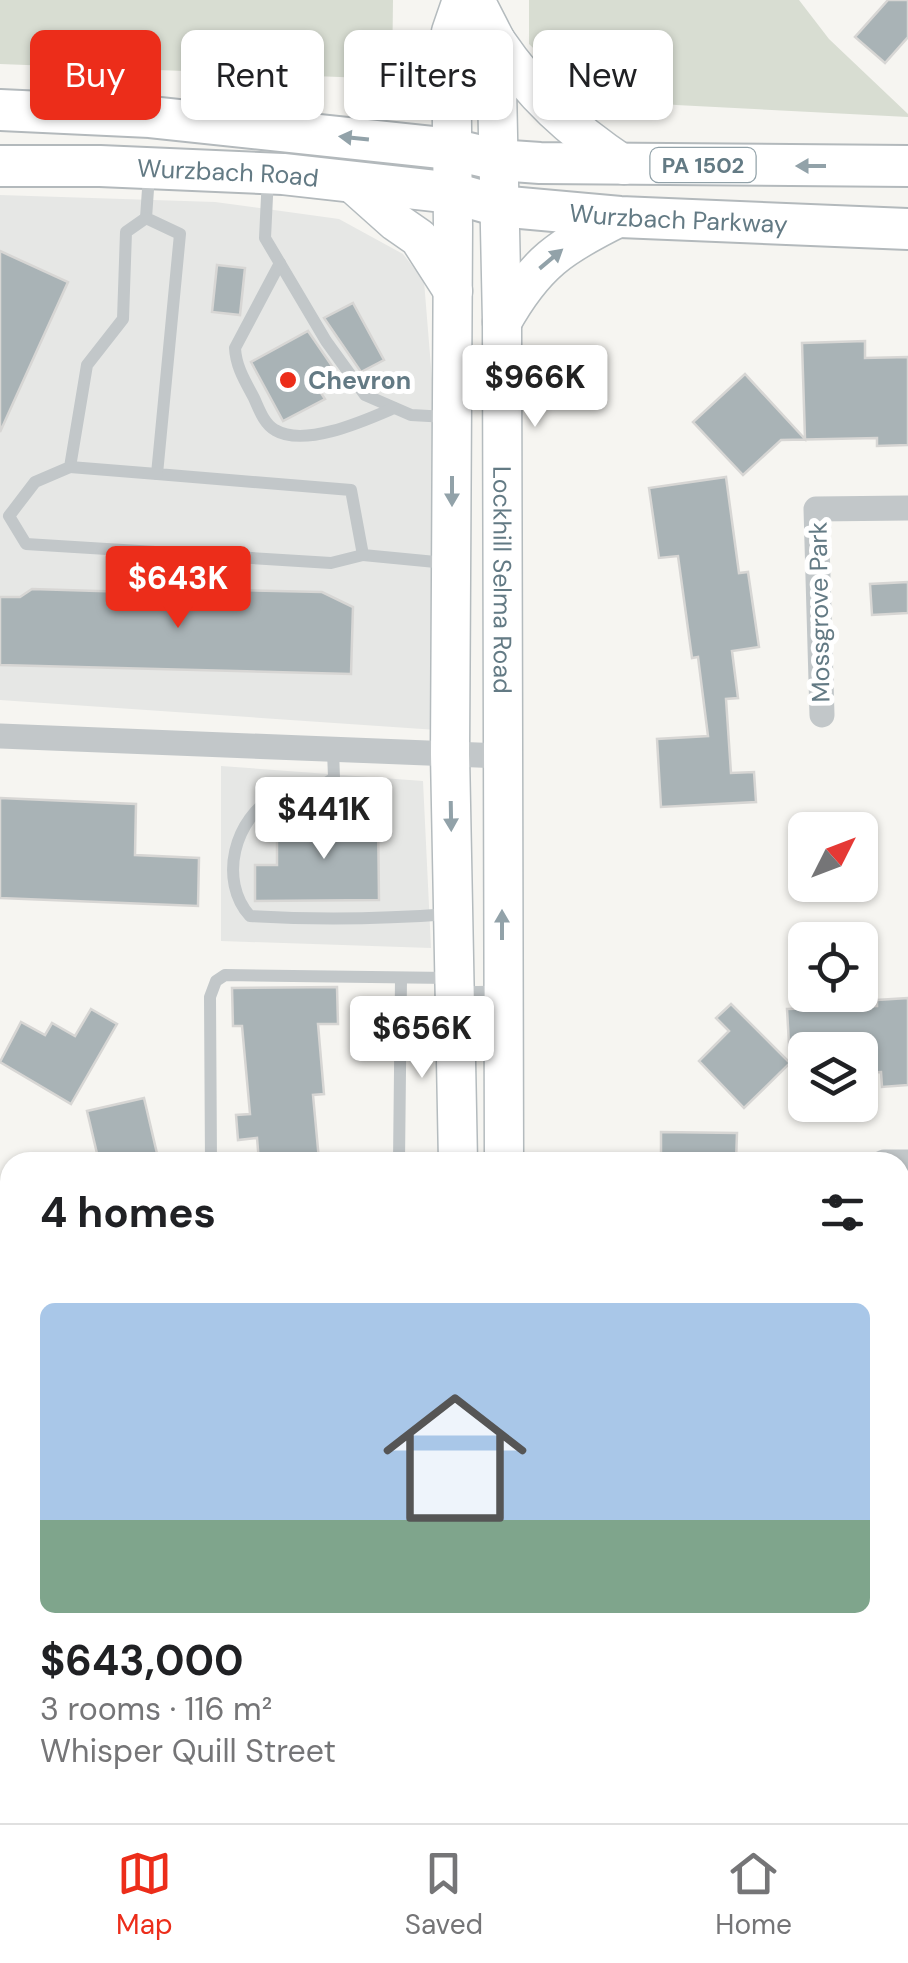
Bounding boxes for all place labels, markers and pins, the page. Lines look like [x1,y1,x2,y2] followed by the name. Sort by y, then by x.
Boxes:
[465,345,605,430] pin: $966K
[308,364,411,397] place label: Chevron
[277,369,299,391] marker: Chevron
[108,546,248,631] pin: $643K
[254,777,394,862] pin: $441K
[352,996,492,1081] pin: $656K

